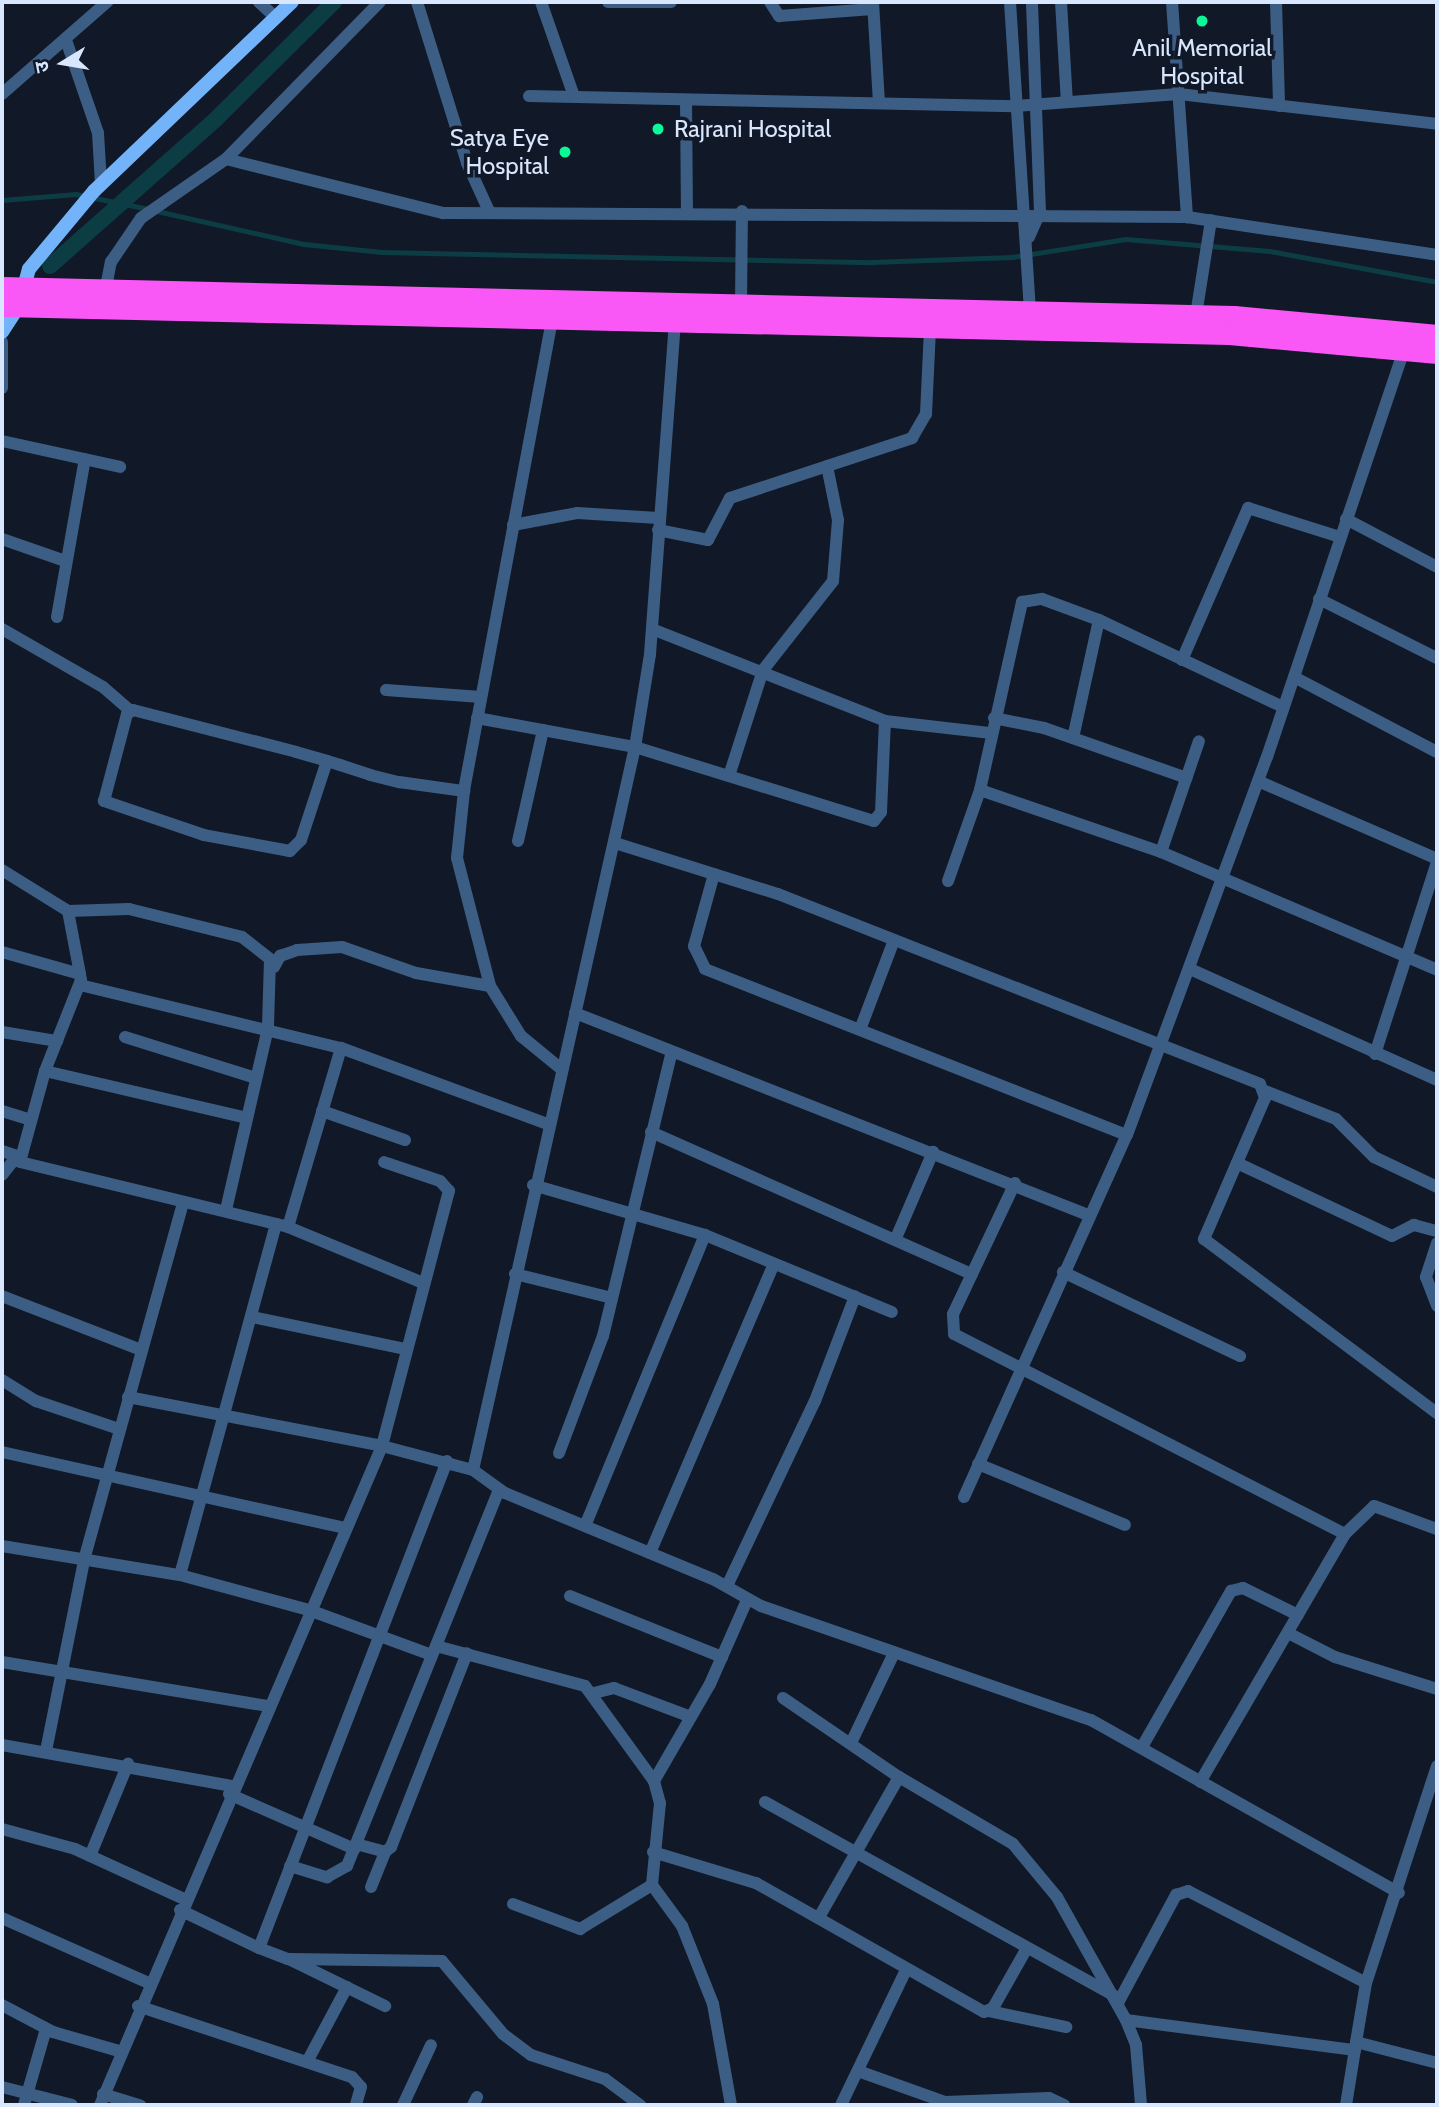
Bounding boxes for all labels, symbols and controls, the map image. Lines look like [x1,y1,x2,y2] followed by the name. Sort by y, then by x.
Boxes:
[1192,11,1212,31] marker: Anil Memorial Hospital
[28,28,98,98] north arrow
[1132,34,1272,90] place label: Anil Memorial Hospital
[30,59,54,75] text: उ
[674,115,831,143] place label: Rajrani Hospital
[648,119,668,139] marker: Rajrani Hospital
[450,124,549,180] place label: Satya Eye Hospital
[555,142,575,162] marker: Satya Eye Hospital

